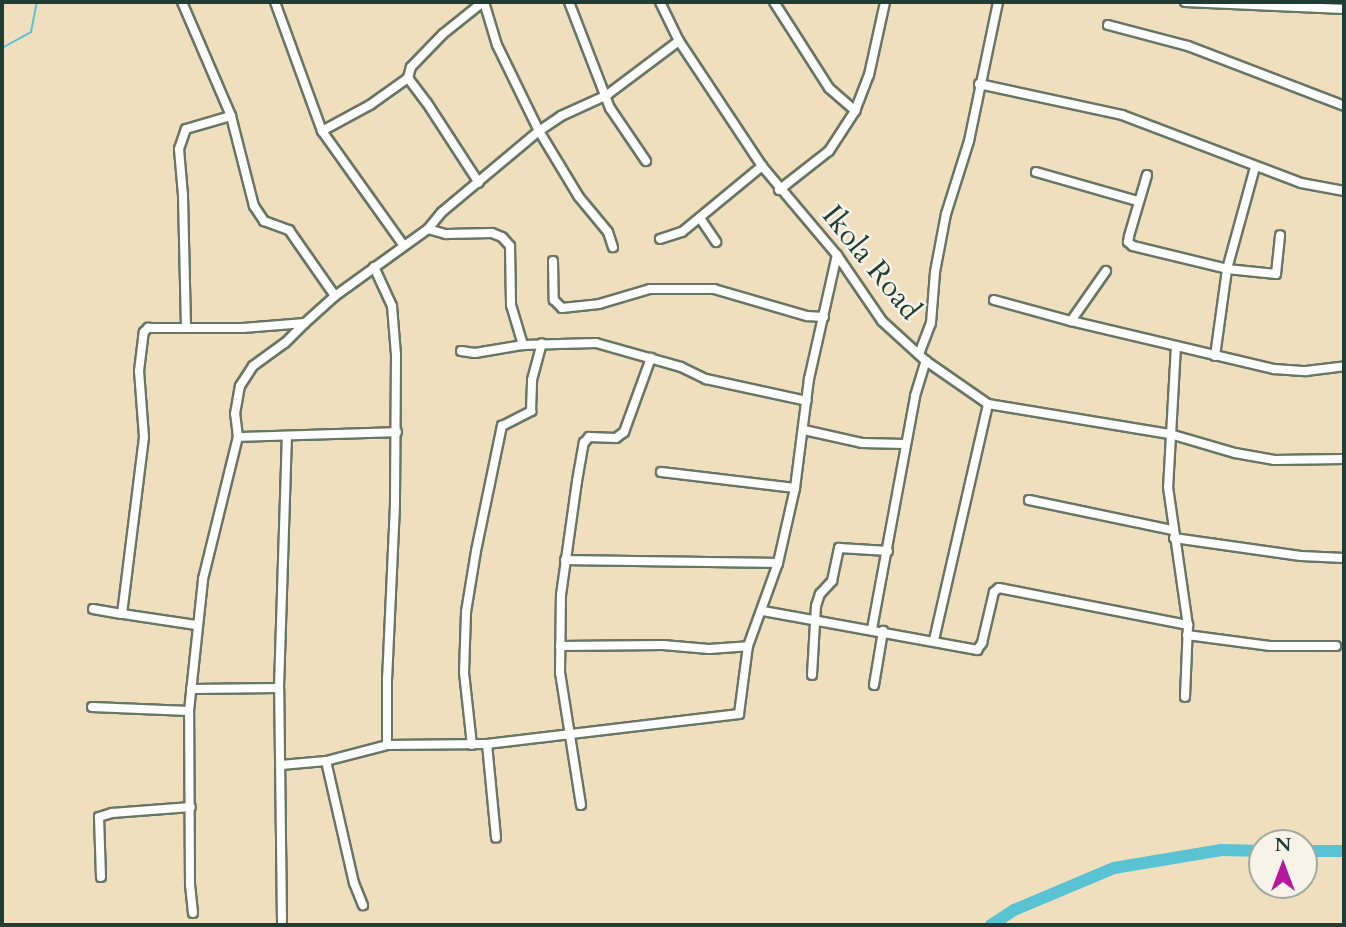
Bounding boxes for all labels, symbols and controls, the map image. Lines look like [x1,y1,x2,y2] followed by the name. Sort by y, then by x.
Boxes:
[814,198,928,328] street label: Ikola Road
[1248,829,1318,899] north arrow
[1275,832,1291,858] text: N

